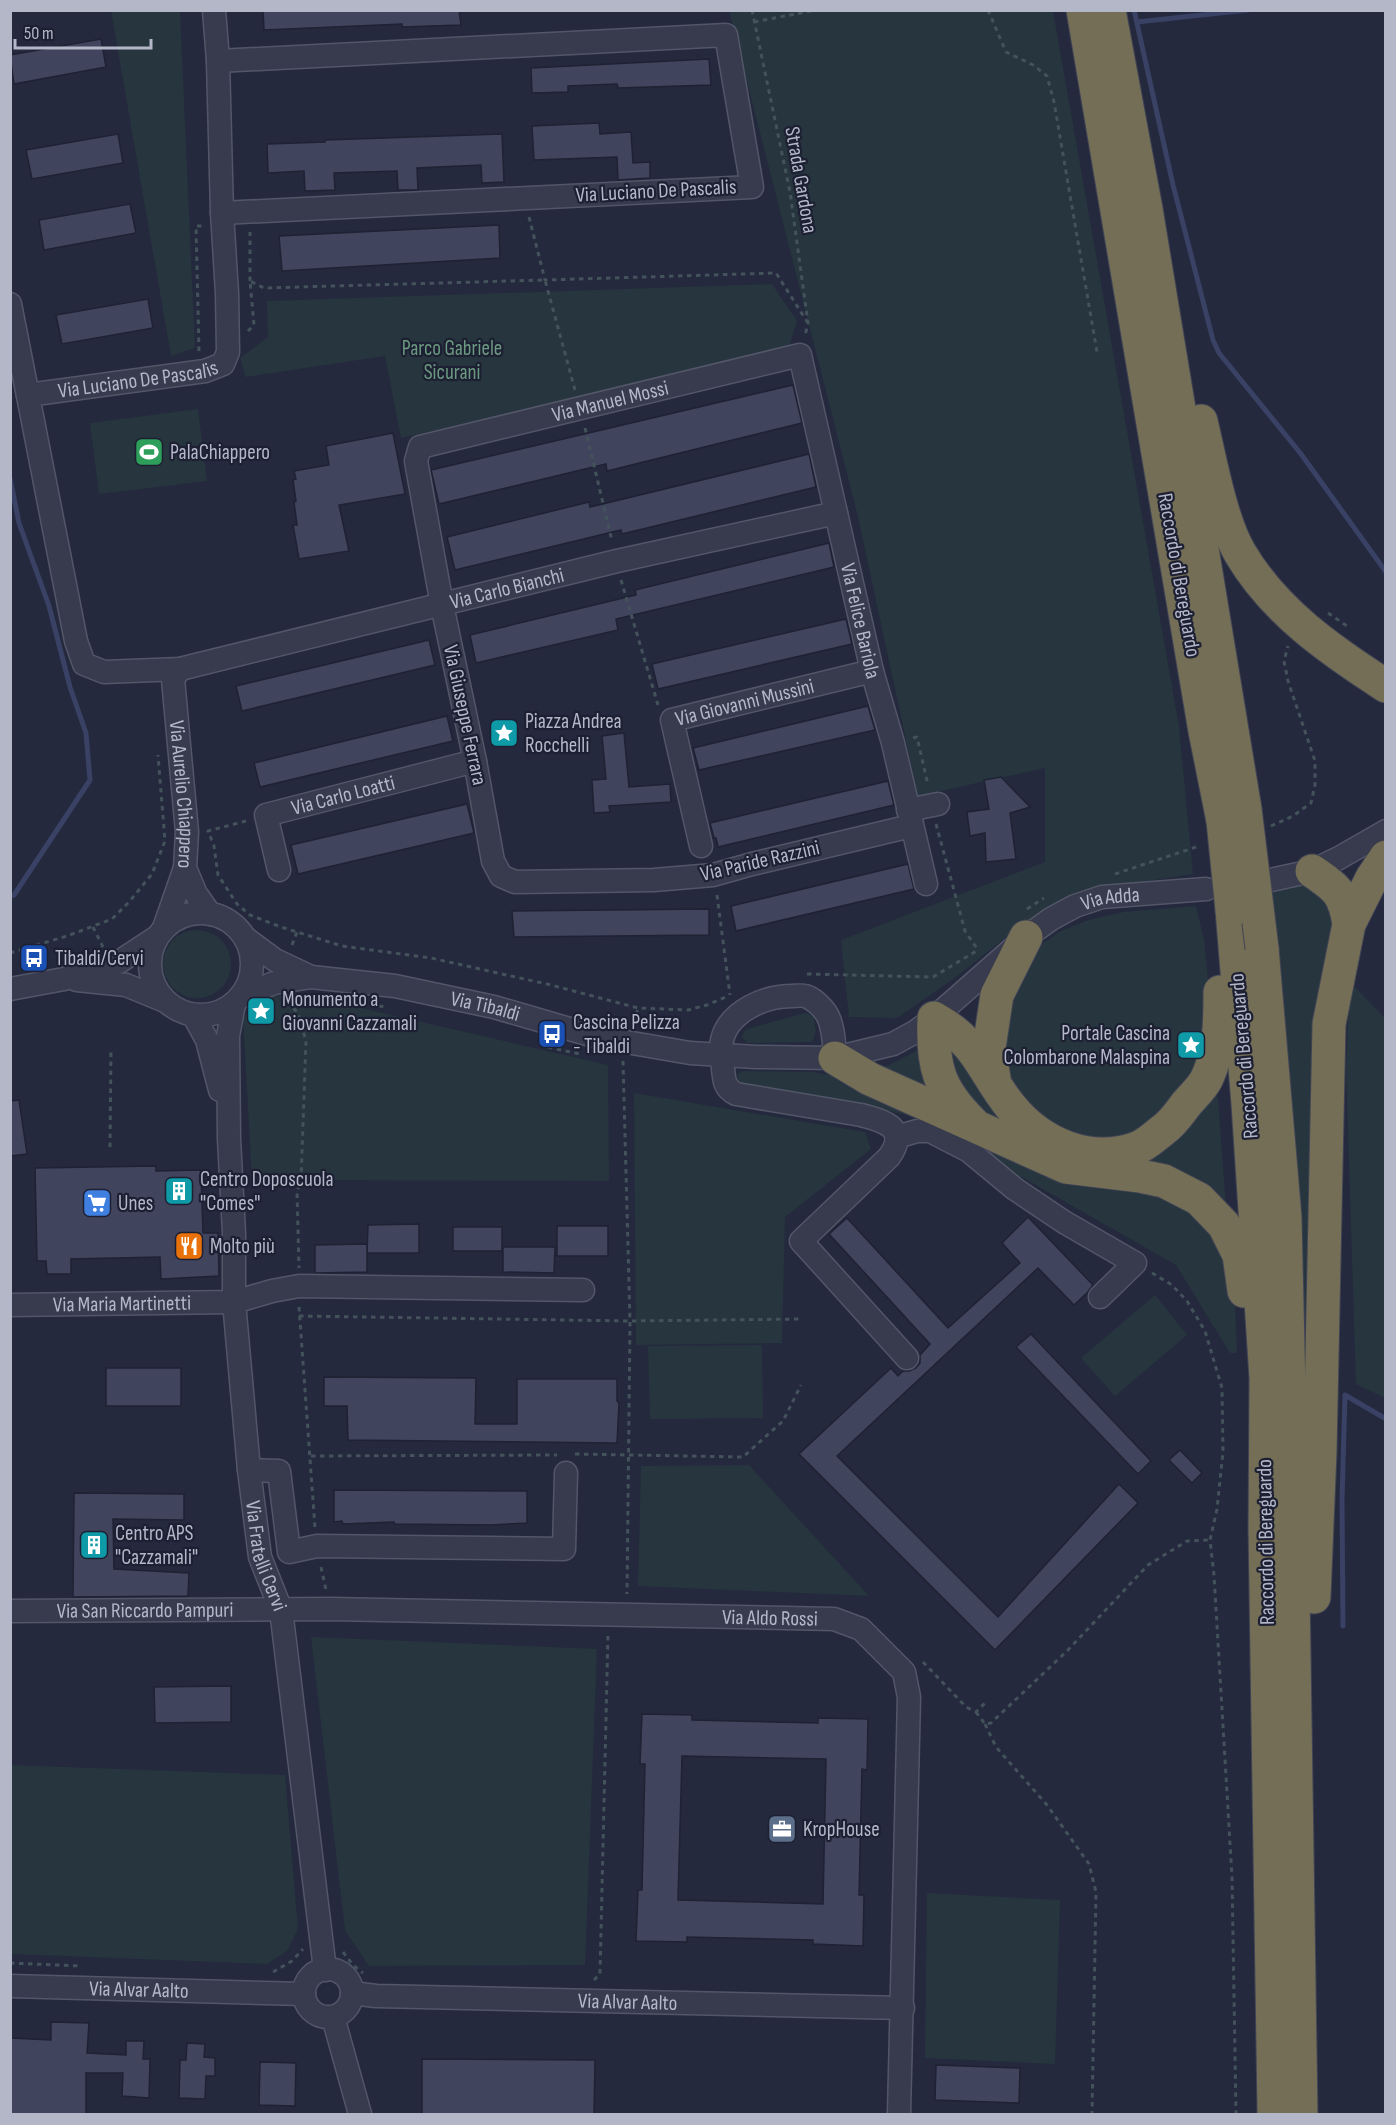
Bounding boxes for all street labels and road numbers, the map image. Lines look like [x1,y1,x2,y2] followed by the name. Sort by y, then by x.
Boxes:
[779,125,823,235] street label: Strada Gardona
[575,174,737,208] street label: Via Luciano De Pascalis
[56,355,222,403] street label: Via Luciano De Pascalis
[549,375,671,427] street label: Via Manuel Mossi
[1152,491,1206,659] street label: Raccordo di Bereguardo
[835,561,886,681] street label: Via Felice Bariola
[447,562,566,614] street label: Via Carlo Bianchi
[438,643,492,787] street label: Via Giuseppe Ferrara
[673,673,816,731] street label: Via Giovanni Mussini
[164,719,200,869] street label: Via Aurelio Chiappero
[289,770,397,820] street label: Via Carlo Loatti
[698,835,822,887] street label: Via Paride Razzini
[1078,882,1140,916] street label: Via Adda
[1224,972,1264,1140] street label: Raccordo di Bereguardo
[448,986,523,1026] street label: Via Tibaldi
[53,1290,191,1317] street label: Via Maria Martinetti
[1252,1459,1280,1625] street label: Raccordo di Bereguardo
[240,1499,292,1614] street label: Via Fratelli Cervi
[57,1597,233,1623] street label: Via San Riccardo Pampuri
[722,1604,818,1631] street label: Via Aldo Rossi
[89,1976,189,2003] street label: Via Alvar Aalto
[578,1988,678,2015] street label: Via Alvar Aalto

